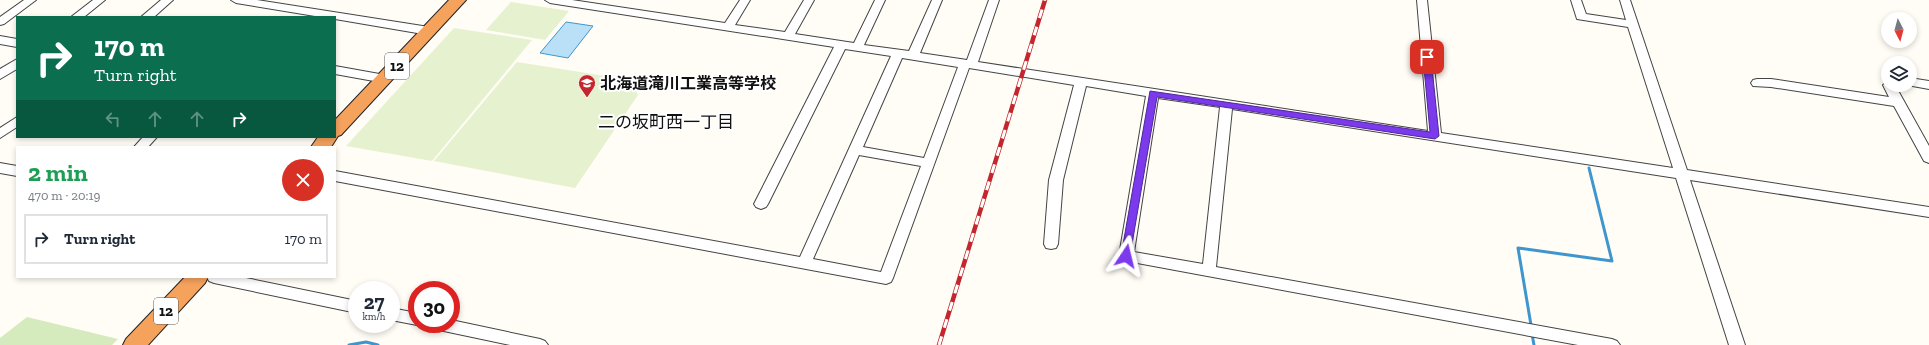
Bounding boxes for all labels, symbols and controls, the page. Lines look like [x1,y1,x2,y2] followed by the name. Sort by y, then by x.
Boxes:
[1881,12,1917,48] north arrow
[1881,12,1917,92] map controls
[94,30,165,63] text: 170 m
[28,32,80,84] icon: right
[1410,40,1444,74] pin
[1416,46,1438,68] icon: arrive
[385,53,409,79] road number: 12
[1881,56,1917,92] button: layers
[94,64,176,86] text: Turn right
[577,73,597,98] school or university icon: 北海道滝川工業高等学校
[600,74,776,93] place label: 北海道滝川工業高等学校
[102,108,124,130] icon: left
[144,108,166,130] icon: ahead
[186,108,208,130] icon: ahead
[228,108,250,130] icon: right
[598,112,734,132] district label: 二の坂町西一丁目
[28,158,88,187] text: 2 min
[282,159,324,201] button: close
[28,188,100,203] text: 470 m · 20:19
[30,228,52,250] icon: right
[64,230,135,248] text: Turn right
[284,230,322,248] text: 170 m
[1105,235,1147,277] position arrow
[408,281,460,333] speed limit sign: 30
[364,290,384,314] text: 27
[154,298,178,324] road number: 12
[363,311,385,323] text: km/h

